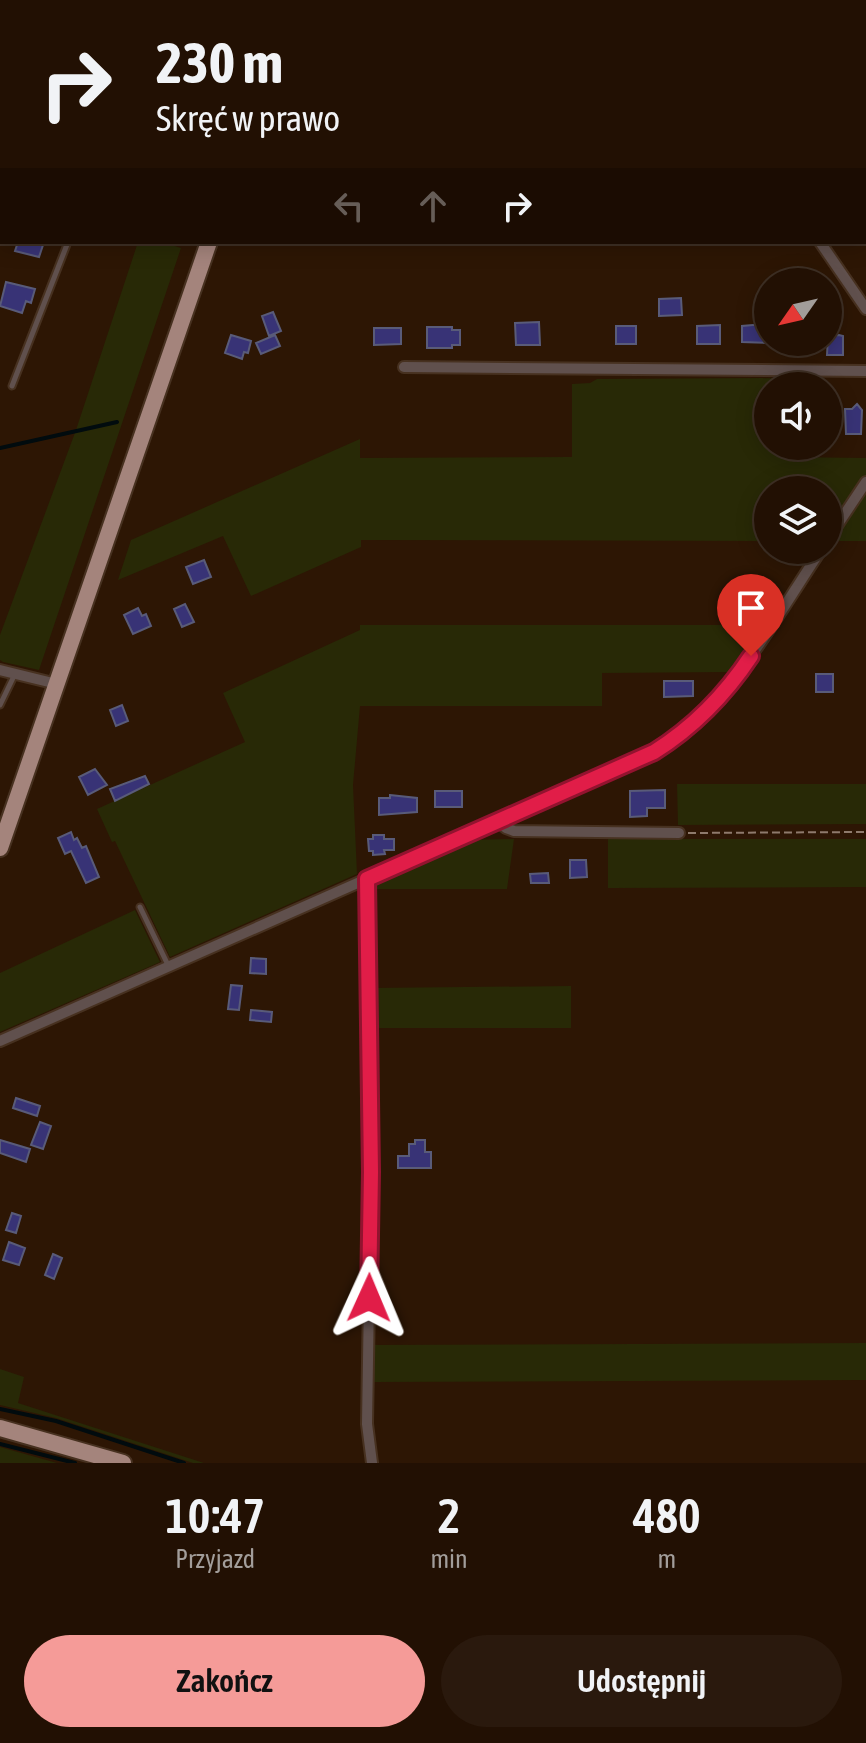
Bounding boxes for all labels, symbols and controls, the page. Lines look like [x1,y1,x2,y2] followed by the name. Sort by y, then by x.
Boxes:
[156,31,283,95] text: 230 m
[24,32,128,136] icon: right
[156,97,340,139] text: Skręć w prawo
[327,184,371,228] icon: left
[411,184,455,228] icon: ahead
[495,184,539,228] icon: right
[754,268,842,356] north arrow
[754,268,842,564] map controls
[754,372,842,460] button: sound
[754,476,842,564] button: layers
[717,574,785,656] pin
[729,586,773,630] icon: arrive
[327,1256,411,1340] position arrow
[165,1488,265,1543] text: 10:47
[438,1488,460,1543] text: 2
[633,1488,701,1543] text: 480
[175,1544,255,1574] text: Przyjazd
[430,1544,468,1574] text: min
[657,1544,676,1574] text: m
[24,1635,425,1727] button: Zakończ
[441,1635,842,1727] button: Udostępnij

